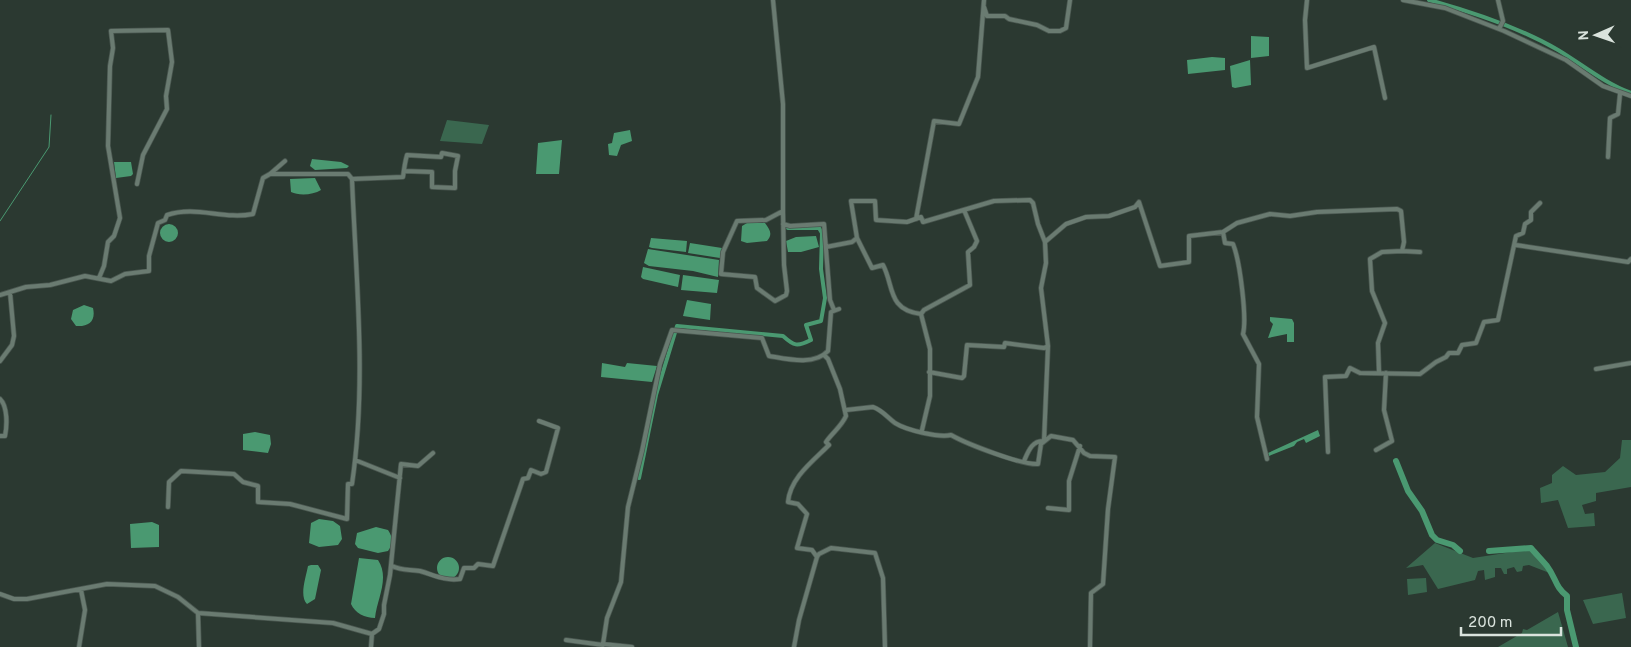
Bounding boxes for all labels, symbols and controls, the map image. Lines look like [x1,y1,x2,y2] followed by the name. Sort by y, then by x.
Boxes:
[1571,10,1621,60] north arrow
[1576,30,1593,41] text: N
[1461,604,1561,636] scale bar
[1468,614,1513,633] text: 200 m

